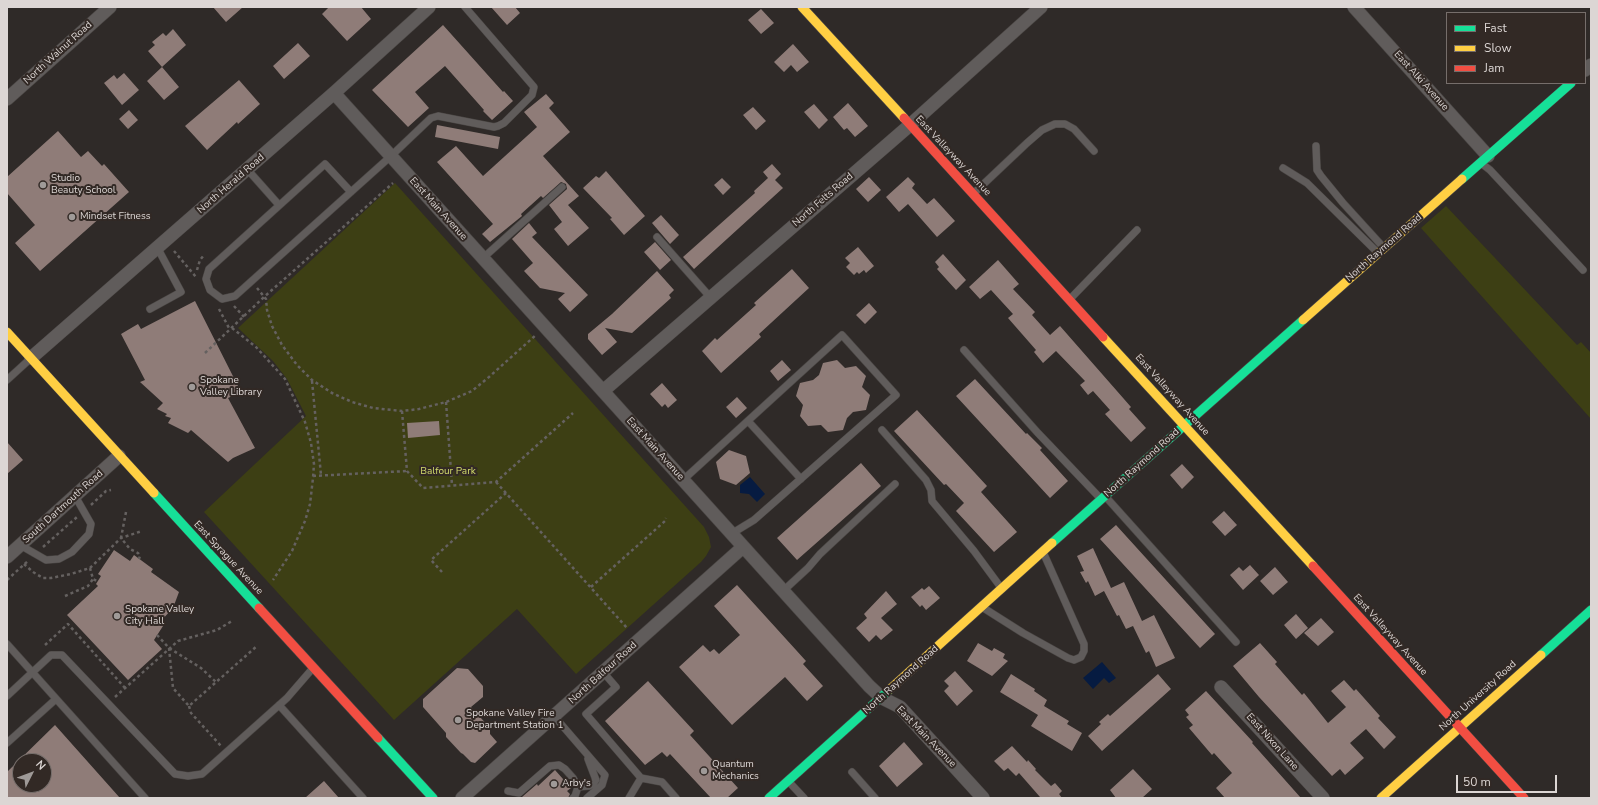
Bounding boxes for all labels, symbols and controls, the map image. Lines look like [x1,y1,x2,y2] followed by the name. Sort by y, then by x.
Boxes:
[1446,12,1586,84] legend
[21,19,95,87] street label: North Walnut Road
[1484,20,1507,36] text: Fast
[1484,40,1512,56] text: Slow
[1391,49,1451,113] street label: East Alki Avenue
[1484,60,1505,76] text: Jam
[913,113,993,199] street label: East Valleyway Avenue
[195,152,267,216] street label: North Herald Road
[790,170,856,230] street label: North Felts Road
[51,173,116,196] place label: Studio Beauty School
[407,175,469,243] street label: East Main Avenue
[38,180,48,190] marker: Studio Beauty School
[80,211,150,223] place label: Mindset Fitness
[67,212,77,222] marker: Mindset Fitness
[1343,212,1425,284] street label: North Raymond Road
[1132,352,1212,438] street label: East Valleyway Avenue
[200,375,262,398] place label: Spokane Valley Library
[187,382,197,392] marker: Spokane Valley Library
[624,415,686,483] street label: East Main Avenue
[1102,426,1182,500] street label: North Raymond Road
[420,466,476,478] park label: Balfour Park
[20,468,106,546] street label: South Dartmouth Road
[191,519,265,597] street label: East Sprague Avenue
[1350,592,1430,678] street label: East Valleyway Avenue
[125,604,194,628] place label: Spokane Valley City Hall
[112,611,122,621] marker: Spokane Valley City Hall
[567,639,639,707] street label: North Balfour Road
[861,643,941,717] street label: North Raymond Road
[1437,658,1519,734] street label: North University Road
[894,704,958,770] street label: East Main Avenue
[466,708,563,732] place label: Spokane Valley Fire Department Station 1
[1243,711,1301,773] street label: East Nixon Lane
[453,715,463,725] marker: Spokane Valley Fire Department Station 1
[12,753,52,793] north arrow
[32,757,49,773] text: N
[712,759,759,782] place label: Quantum Mechanics
[699,766,709,776] marker: Quantum Mechanics
[1458,767,1559,793] scale bar
[1463,774,1491,790] text: 50 m
[562,778,591,790] place label: Arby's
[549,779,559,789] marker: Arby's

